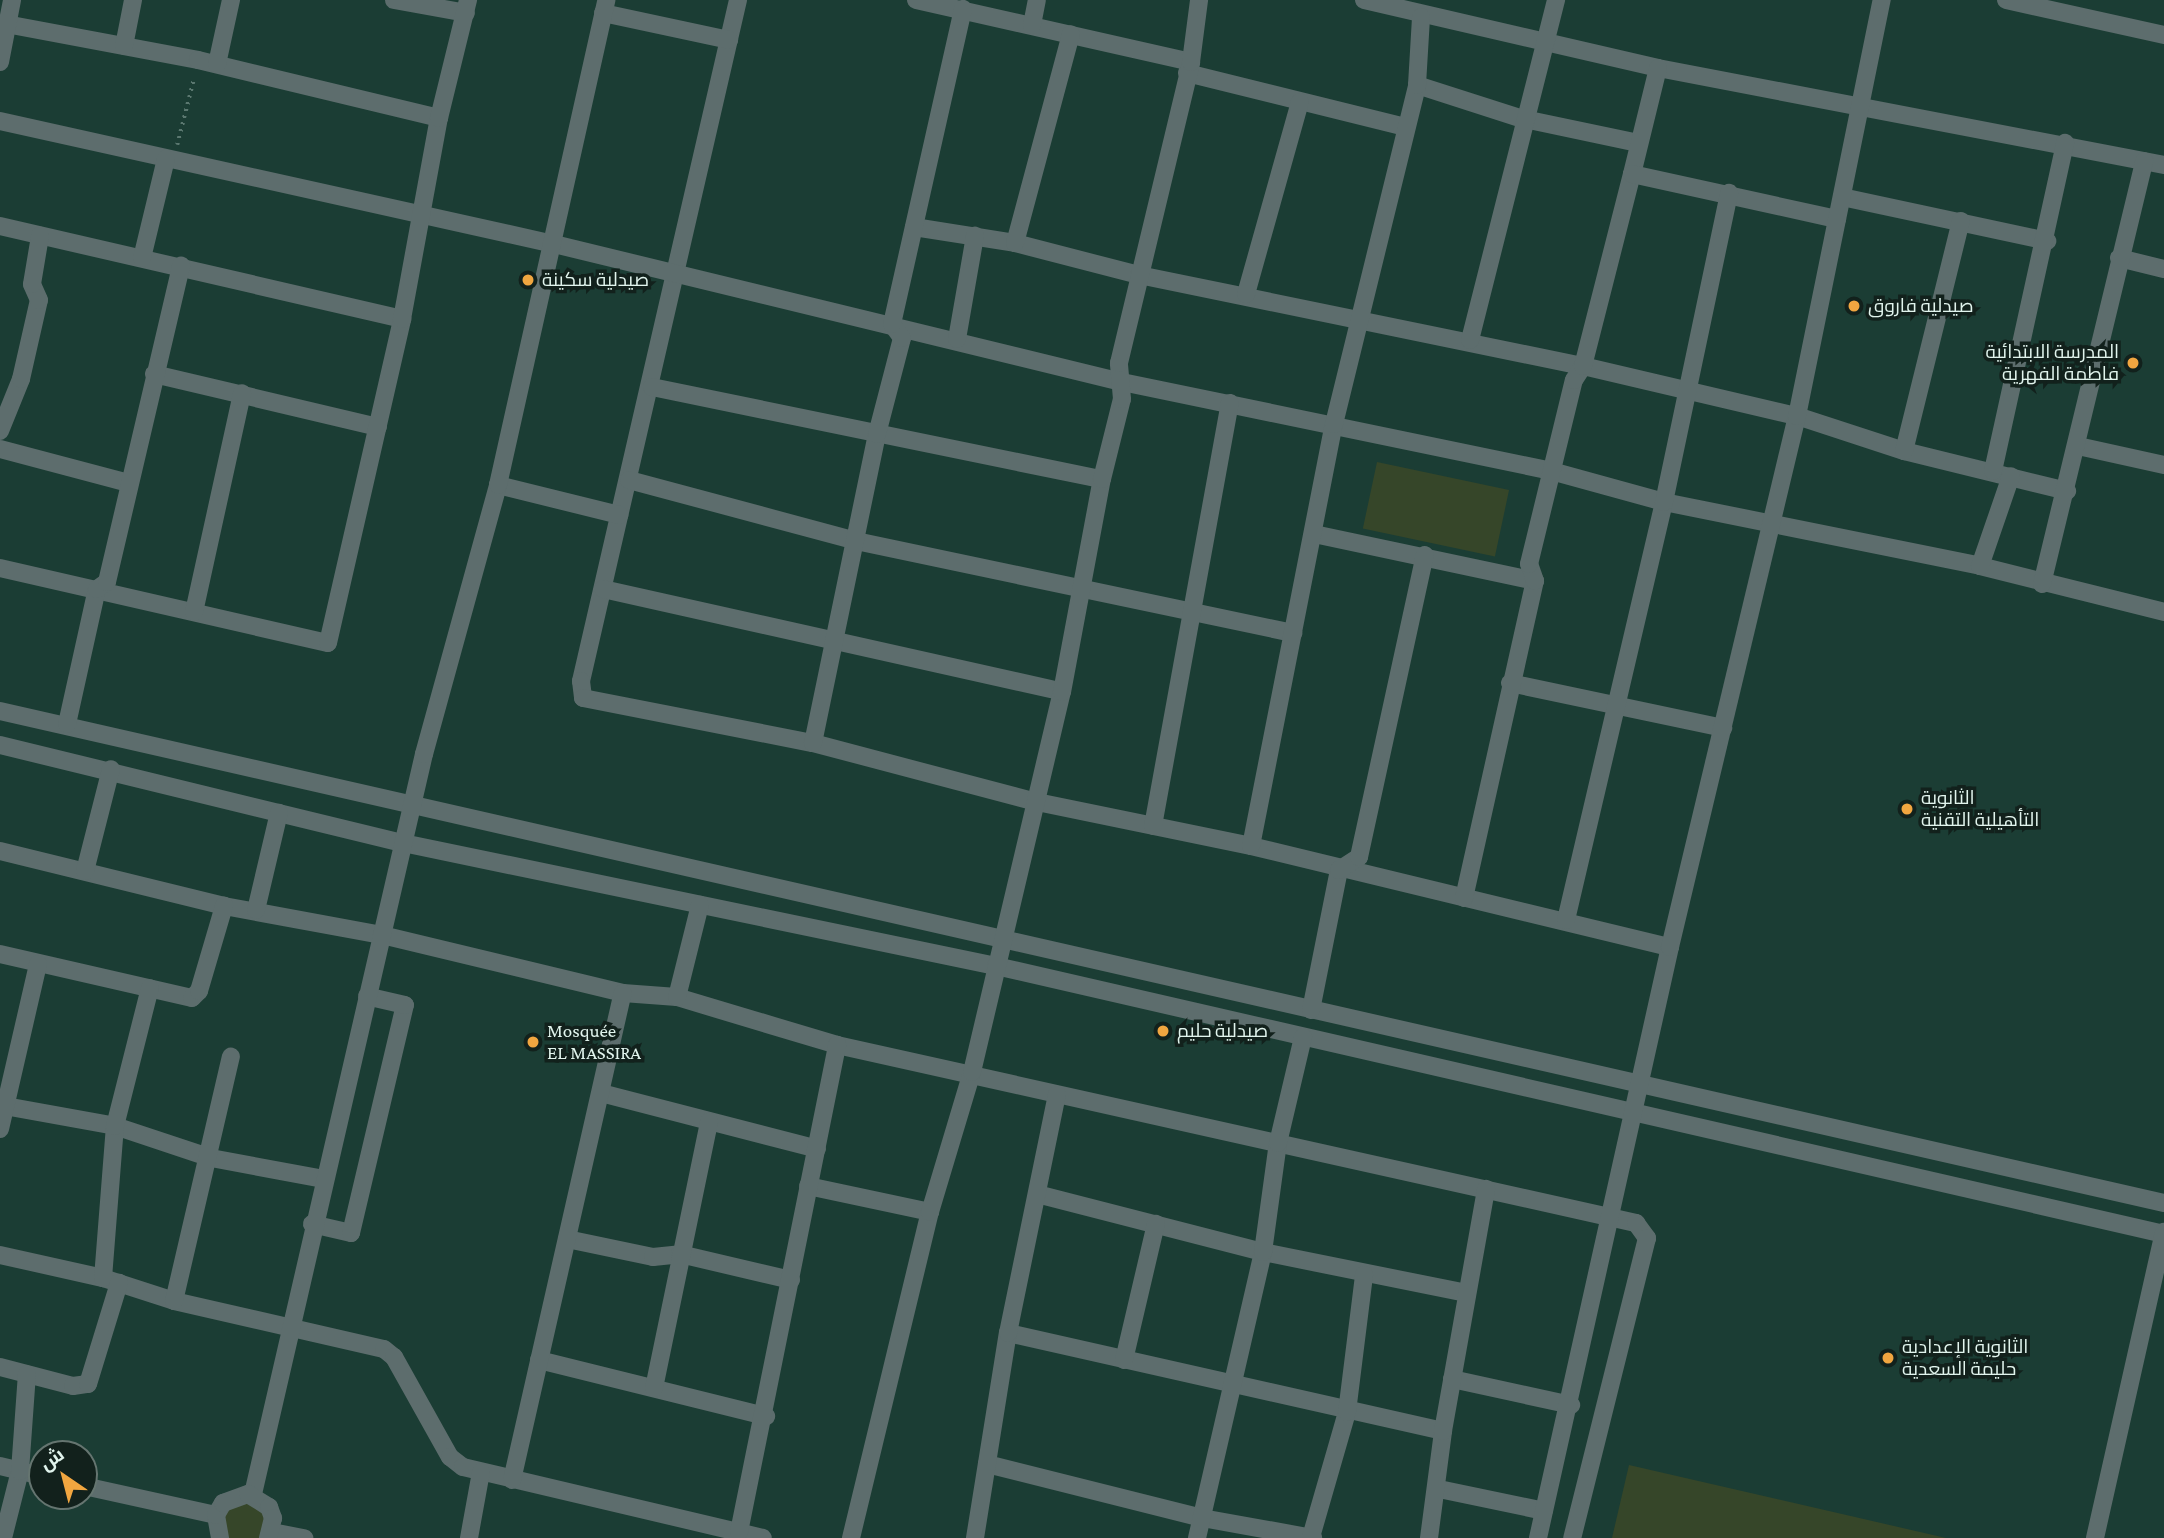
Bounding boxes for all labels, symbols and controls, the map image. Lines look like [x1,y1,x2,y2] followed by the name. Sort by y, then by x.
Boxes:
[542,269,649,291] place label: صيدلية سكينة
[520,272,536,288] marker: صيدلية سكينة
[1868,295,1974,317] place label: صيدلية فاروق
[1846,298,1862,314] marker: صيدلية فاروق
[1985,341,2119,385] place label: المدرسة الابتدائية فاطمة الفهرية
[2125,355,2141,371] marker: المدرسة الابتدائية فاطمة الفهرية
[1921,787,2039,831] place label: الثانوية التأهيلية التقنية
[1899,801,1915,817] marker: الثانوية التأهيلية التقنية
[547,1020,641,1064] place label: Mosquée EL MASSIRA
[1177,1020,1268,1042] place label: صيدلية حليم
[1155,1023,1171,1039] marker: صيدلية حليم
[525,1034,541,1050] marker: Mosquée EL MASSIRA
[1902,1336,2028,1380] place label: الثانوية الإعدادية حليمة السعدية
[1880,1350,1896,1366] marker: الثانوية الإعدادية حليمة السعدية
[28,1440,98,1510] north arrow
[36,1443,68,1475] text: ش

